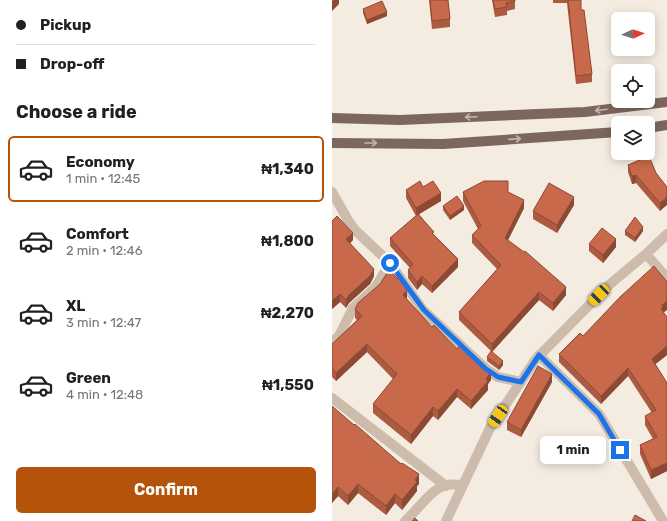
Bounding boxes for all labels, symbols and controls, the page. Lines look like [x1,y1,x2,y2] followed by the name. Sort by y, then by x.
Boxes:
[611,12,655,56] north arrow
[611,12,655,160] map controls
[40,16,91,34] text: Pickup
[40,55,104,73] text: Drop-off
[611,64,655,108] button: locate
[16,101,137,123] text: Choose a ride
[594,106,607,114] one-way arrow
[465,113,478,120] one-way arrow
[611,116,655,160] button: layers
[508,135,521,142] one-way arrow
[364,139,377,147] one-way arrow
[18,151,54,187] icon: car
[66,153,135,171] text: Economy
[261,160,314,178] text: ₦1,340
[66,171,140,186] text: 1 min · 12:45
[18,223,54,259] icon: car
[66,225,129,243] text: Comfort
[261,232,314,250] text: ₦1,800
[66,243,143,258] text: 2 min · 12:46
[381,254,399,272] route start
[586,282,612,308] car
[18,295,54,331] icon: car
[66,297,85,315] text: XL
[261,304,314,322] text: ₦2,270
[66,315,141,330] text: 3 min · 12:47
[18,367,54,403] icon: car
[66,369,111,387] text: Green
[262,376,314,394] text: ₦1,550
[66,387,143,402] text: 4 min · 12:48
[486,403,510,429] car
[540,436,606,464] callout: 1 min
[611,441,629,459] route end
[556,442,590,457] text: 1 min
[16,467,316,513] button: Confirm

